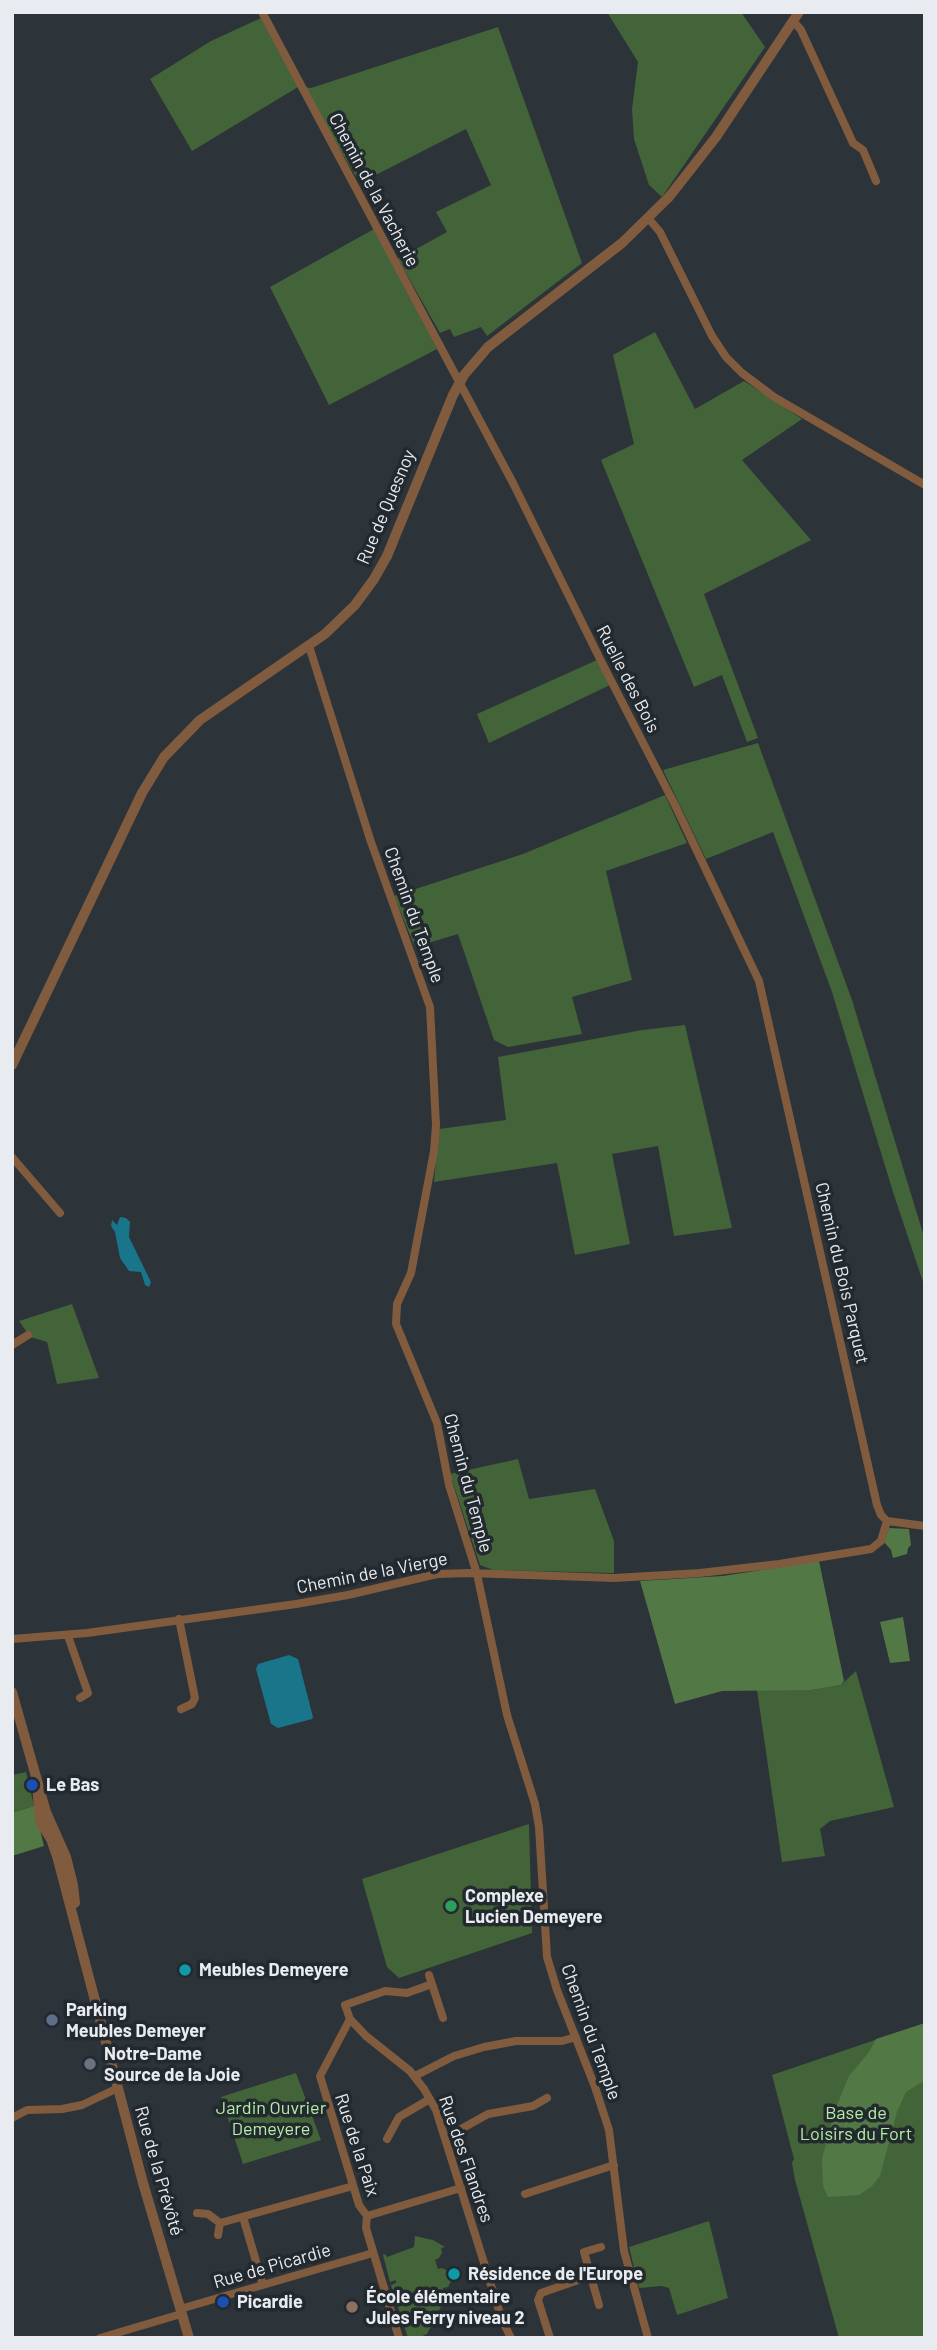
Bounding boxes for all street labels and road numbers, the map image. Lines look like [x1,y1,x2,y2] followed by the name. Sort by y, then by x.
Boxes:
[324,109,424,271] street label: Chemin de la Vacherie
[352,446,420,568] street label: Rue de Quesnoy
[592,622,664,736] street label: Ruelle des Bois
[379,844,449,986] street label: Chemin du Temple
[811,1180,873,1366] street label: Chemin du Bois Parquet
[439,1411,497,1555] street label: Chemin du Temple
[295,1548,449,1598] street label: Chemin de la Vierge
[556,1961,626,2103] street label: Chemin du Temple
[330,2091,384,2199] street label: Rue de la Paix
[434,2093,498,2225] street label: Rue des Flandres
[130,2104,188,2238] street label: Rue de la Prévôté
[211,2239,333,2293] street label: Rue de Picardie

